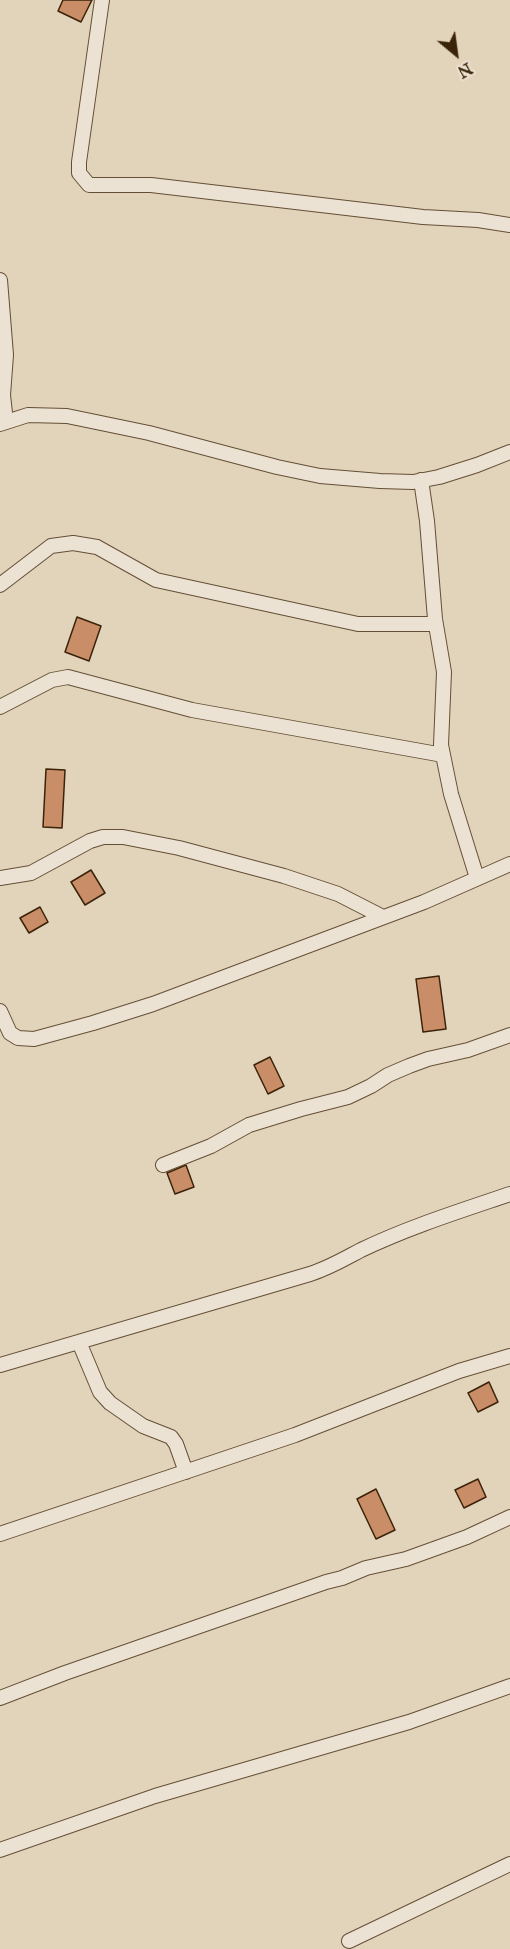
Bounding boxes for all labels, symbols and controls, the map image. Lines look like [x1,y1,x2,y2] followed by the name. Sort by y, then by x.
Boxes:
[426,24,486,84] north arrow
[454,59,476,82] text: N

